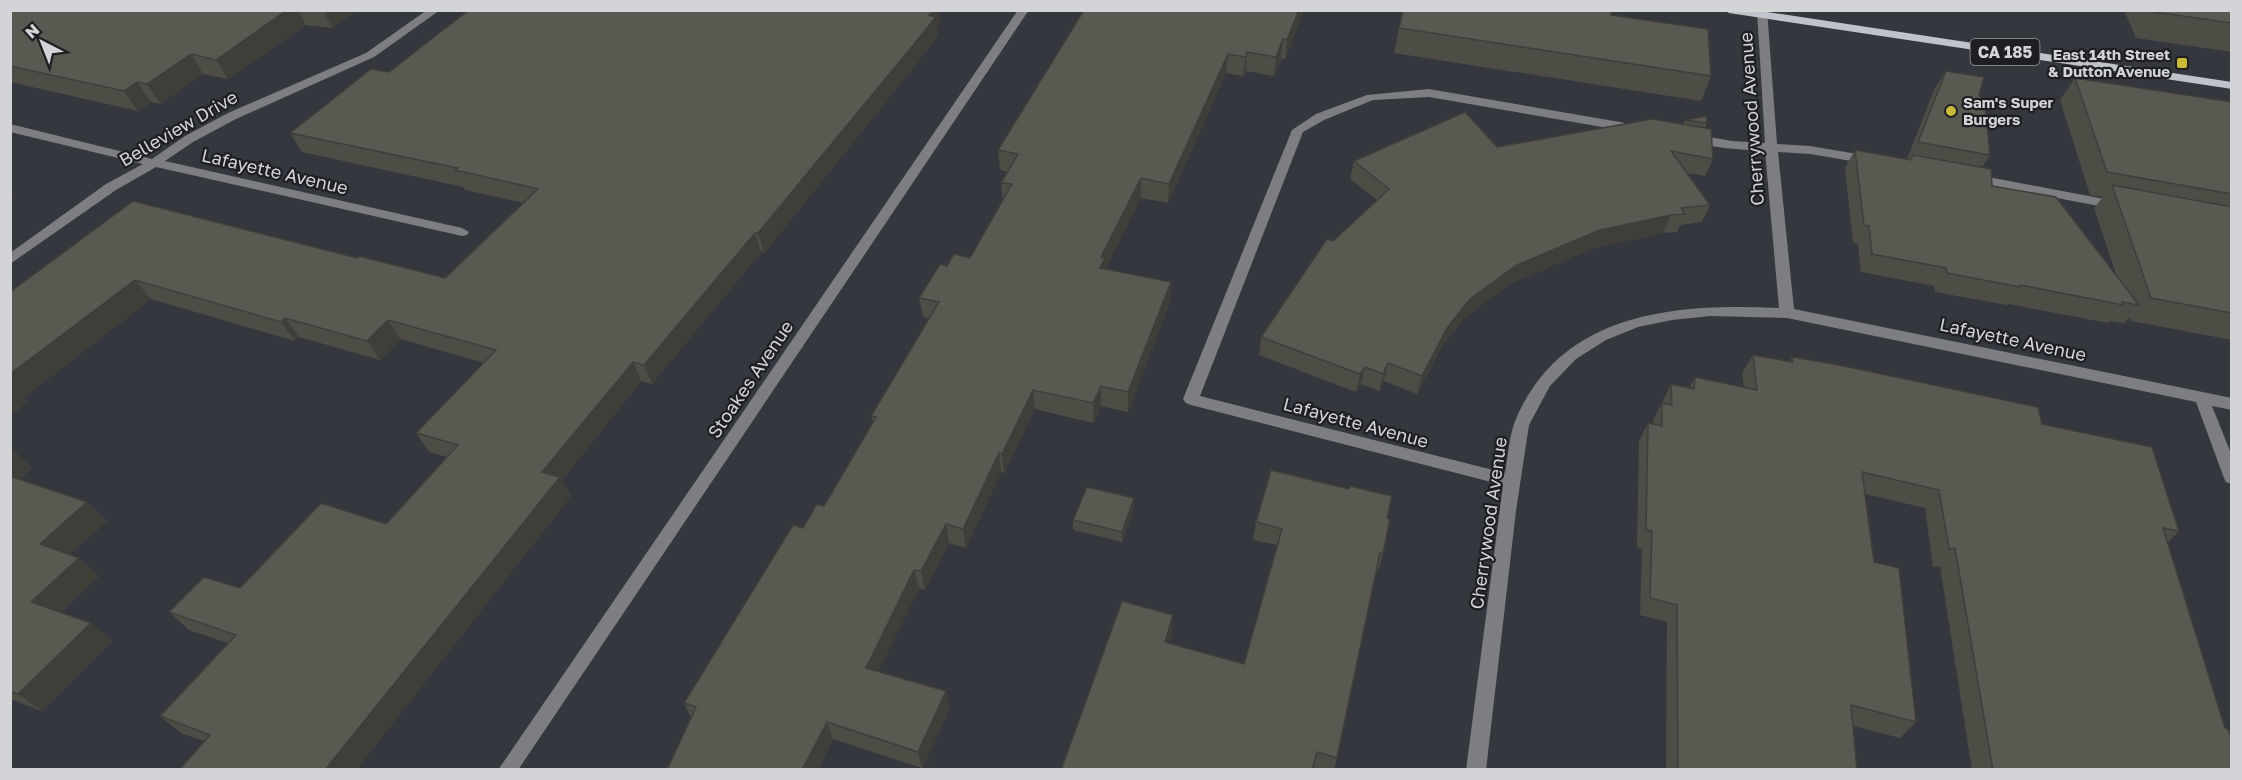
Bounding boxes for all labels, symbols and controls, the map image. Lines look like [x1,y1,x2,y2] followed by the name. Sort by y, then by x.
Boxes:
[12,12,72,72] north arrow
[21,19,43,42] text: N
[1734,31,1768,207] street label: Cherrywood Avenue
[1970,39,2040,65] road number: CA 185
[2048,45,2170,80] place label: East 14th Street & Dutton Avenue
[2175,56,2189,70] marker: East 14th Street & Dutton Avenue
[115,85,241,171] street label: Belleview Drive
[1963,93,2054,128] place label: Sam's Super Burgers
[1944,104,1958,118] marker: Sam's Super Burgers
[200,143,350,199] street label: Lafayette Avenue
[1938,313,2088,365] street label: Lafayette Avenue
[703,316,797,442] street label: Stoakes Avenue
[1281,392,1431,452] street label: Lafayette Avenue
[1465,435,1511,611] street label: Cherrywood Avenue

